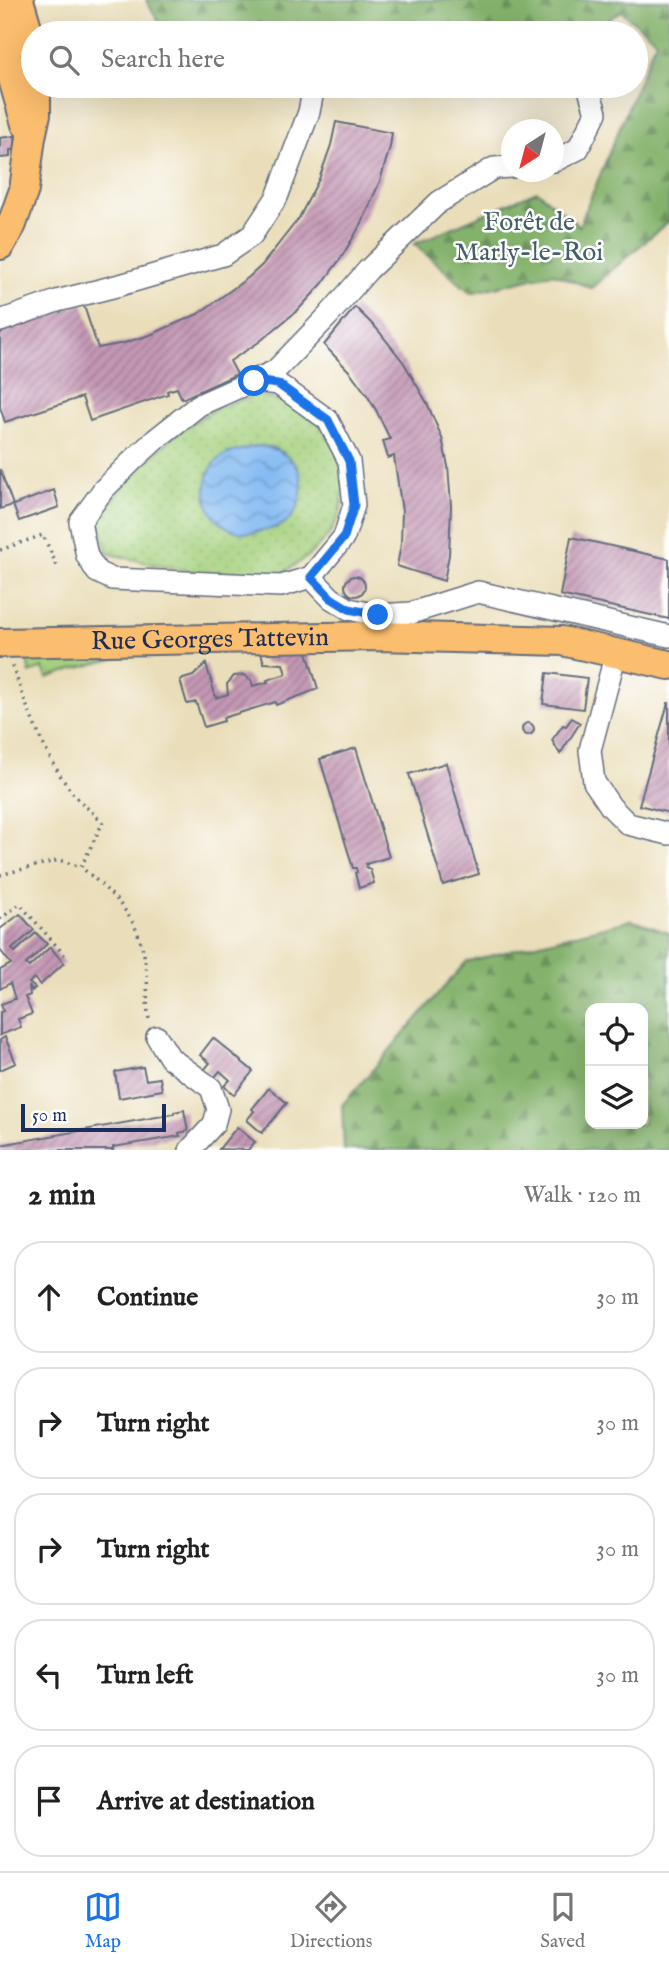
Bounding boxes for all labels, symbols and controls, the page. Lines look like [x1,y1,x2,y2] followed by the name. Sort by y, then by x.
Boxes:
[21,21,648,98] search box
[45,41,83,79] icon: search
[101,43,225,76] text: Search here
[501,119,564,182] north arrow
[455,206,603,269] park label: Forêt de Marly-le-Roi
[238,365,269,396] route start
[362,599,393,630] route end
[91,620,329,658] street label: Rue Georges Tattevin
[585,1003,648,1129] map controls
[585,1003,648,1066] button: locate
[585,1066,648,1129] button: layers
[21,1101,166,1133] scale bar
[32,1104,67,1128] text: 50 m
[28,1177,96,1215] text: 2 min
[523,1181,641,1210] text: Walk · 120 m
[30,1278,68,1316] icon: ahead
[97,1281,198,1314] text: Continue
[596,1283,639,1312] text: 30 m
[30,1404,68,1442] icon: right
[97,1407,210,1440] text: Turn right
[596,1409,639,1438] text: 30 m
[30,1530,68,1568] icon: right
[97,1533,210,1566] text: Turn right
[596,1535,639,1564] text: 30 m
[30,1656,68,1694] icon: left
[97,1659,194,1692] text: Turn left
[596,1661,639,1690] text: 30 m
[30,1782,68,1820] icon: arrive
[97,1785,315,1818] text: Arrive at destination
[84,1888,122,1954] tab: Map
[290,1888,372,1954] tab: Directions
[540,1888,585,1954] tab: Saved

